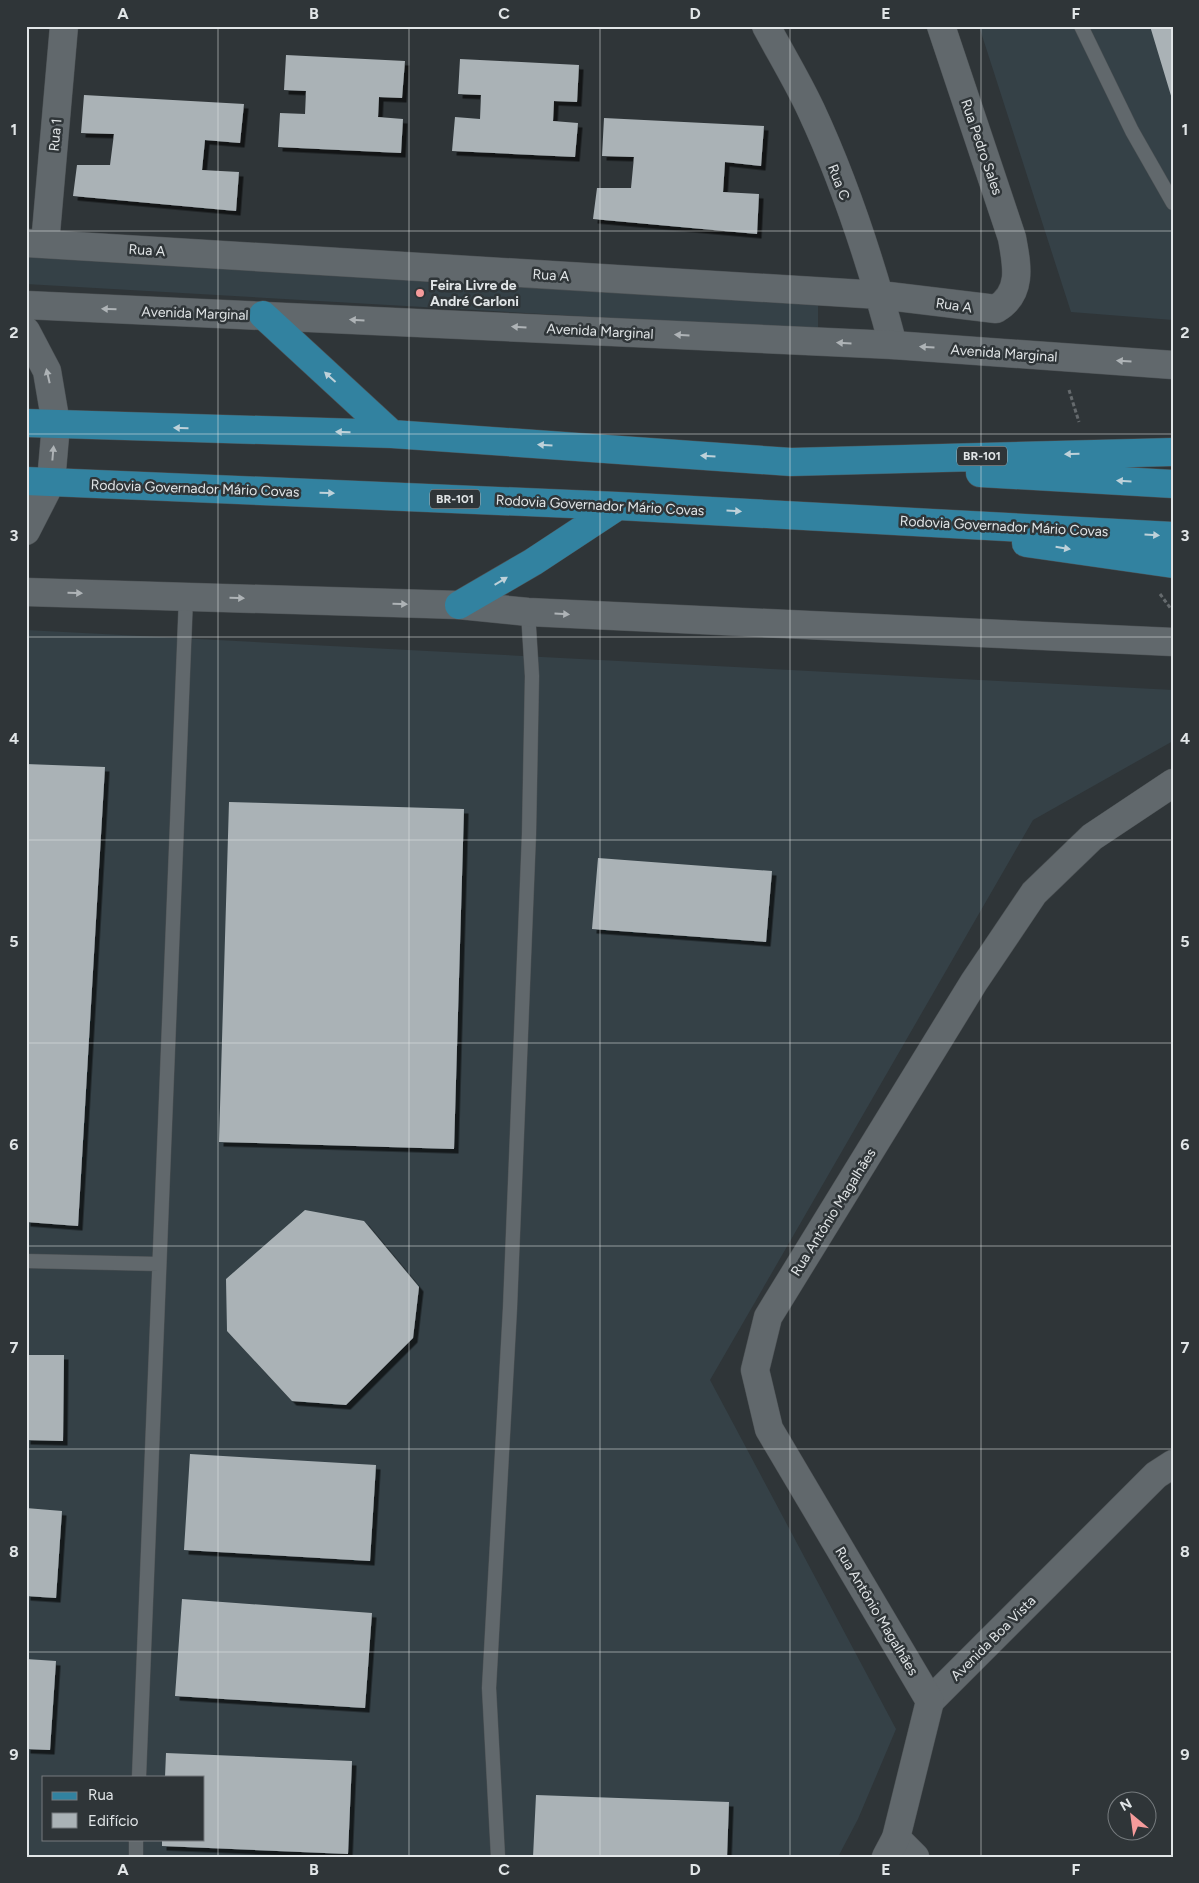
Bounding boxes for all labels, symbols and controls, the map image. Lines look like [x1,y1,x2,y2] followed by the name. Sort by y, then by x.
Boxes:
[117,4,129,23] text: A
[309,4,319,23] text: B
[498,4,510,23] text: C
[689,4,701,23] text: D
[881,4,891,23] text: E
[1072,4,1081,23] text: F
[957,97,1006,197] street label: Rua Pedro Sales
[46,118,65,152] street label: Rua 1
[11,120,17,139] text: 1
[1182,120,1188,139] text: 1
[824,162,853,203] street label: Rua C
[128,241,166,260] street label: Rua A
[532,266,570,285] street label: Rua A
[430,277,519,310] place label: Feira Livre de André Carloni
[414,287,426,299] marker: Feira Livre de André Carloni
[935,295,974,317] street label: Rua A
[141,303,249,324] street label: Avenida Marginal
[101,304,117,312] one-way arrow
[349,315,365,323] one-way arrow
[546,320,654,343] street label: Avenida Marginal
[9,323,19,342] text: 2
[511,323,527,331] one-way arrow
[1180,323,1190,342] text: 2
[674,331,690,339] one-way arrow
[836,338,852,346] one-way arrow
[950,341,1058,366] street label: Avenida Marginal
[919,343,935,351] one-way arrow
[1116,357,1132,365] one-way arrow
[44,369,52,384] one-way arrow
[325,371,337,383] one-way arrow
[172,423,188,431] one-way arrow
[335,428,351,436] one-way arrow
[537,440,553,448] one-way arrow
[50,445,58,461] one-way arrow
[957,446,1007,466] road number: BR-101
[1063,450,1079,458] one-way arrow
[699,452,715,460] one-way arrow
[90,476,300,501] street label: Rodovia Governador Mário Covas
[1116,476,1132,484] one-way arrow
[430,489,480,508] road number: BR-101
[319,490,335,498] one-way arrow
[495,492,705,519] street label: Rodovia Governador Mário Covas
[726,508,742,516] one-way arrow
[899,513,1109,540] street label: Rodovia Governador Mário Covas
[10,526,19,545] text: 3
[1181,526,1190,545] text: 3
[1144,531,1160,539] one-way arrow
[1055,545,1071,553] one-way arrow
[495,576,508,585] one-way arrow
[67,590,83,598] one-way arrow
[230,595,246,603] one-way arrow
[392,600,408,608] one-way arrow
[554,610,570,618] one-way arrow
[9,729,19,748] text: 4
[1180,729,1190,748] text: 4
[9,932,19,951] text: 5
[1180,932,1190,951] text: 5
[9,1135,19,1154] text: 6
[1180,1135,1190,1154] text: 6
[787,1145,880,1279] street label: Rua Antônio Magalhães
[10,1338,19,1357] text: 7
[1181,1338,1190,1357] text: 7
[9,1542,19,1561] text: 8
[1180,1542,1190,1561] text: 8
[831,1544,922,1679] street label: Rua Antônio Magalhães
[947,1592,1039,1684] street label: Avenida Boa Vista
[9,1745,19,1764] text: 9
[1180,1745,1190,1764] text: 9
[42,1776,205,1840] legend
[88,1786,113,1804] text: Rua
[1106,1790,1156,1840] north arrow
[1117,1795,1135,1815] text: N
[88,1812,139,1830] text: Edifício
[117,1860,129,1879] text: A
[309,1860,319,1879] text: B
[498,1860,510,1879] text: C
[689,1860,701,1879] text: D
[881,1860,891,1879] text: E
[1072,1860,1081,1879] text: F

